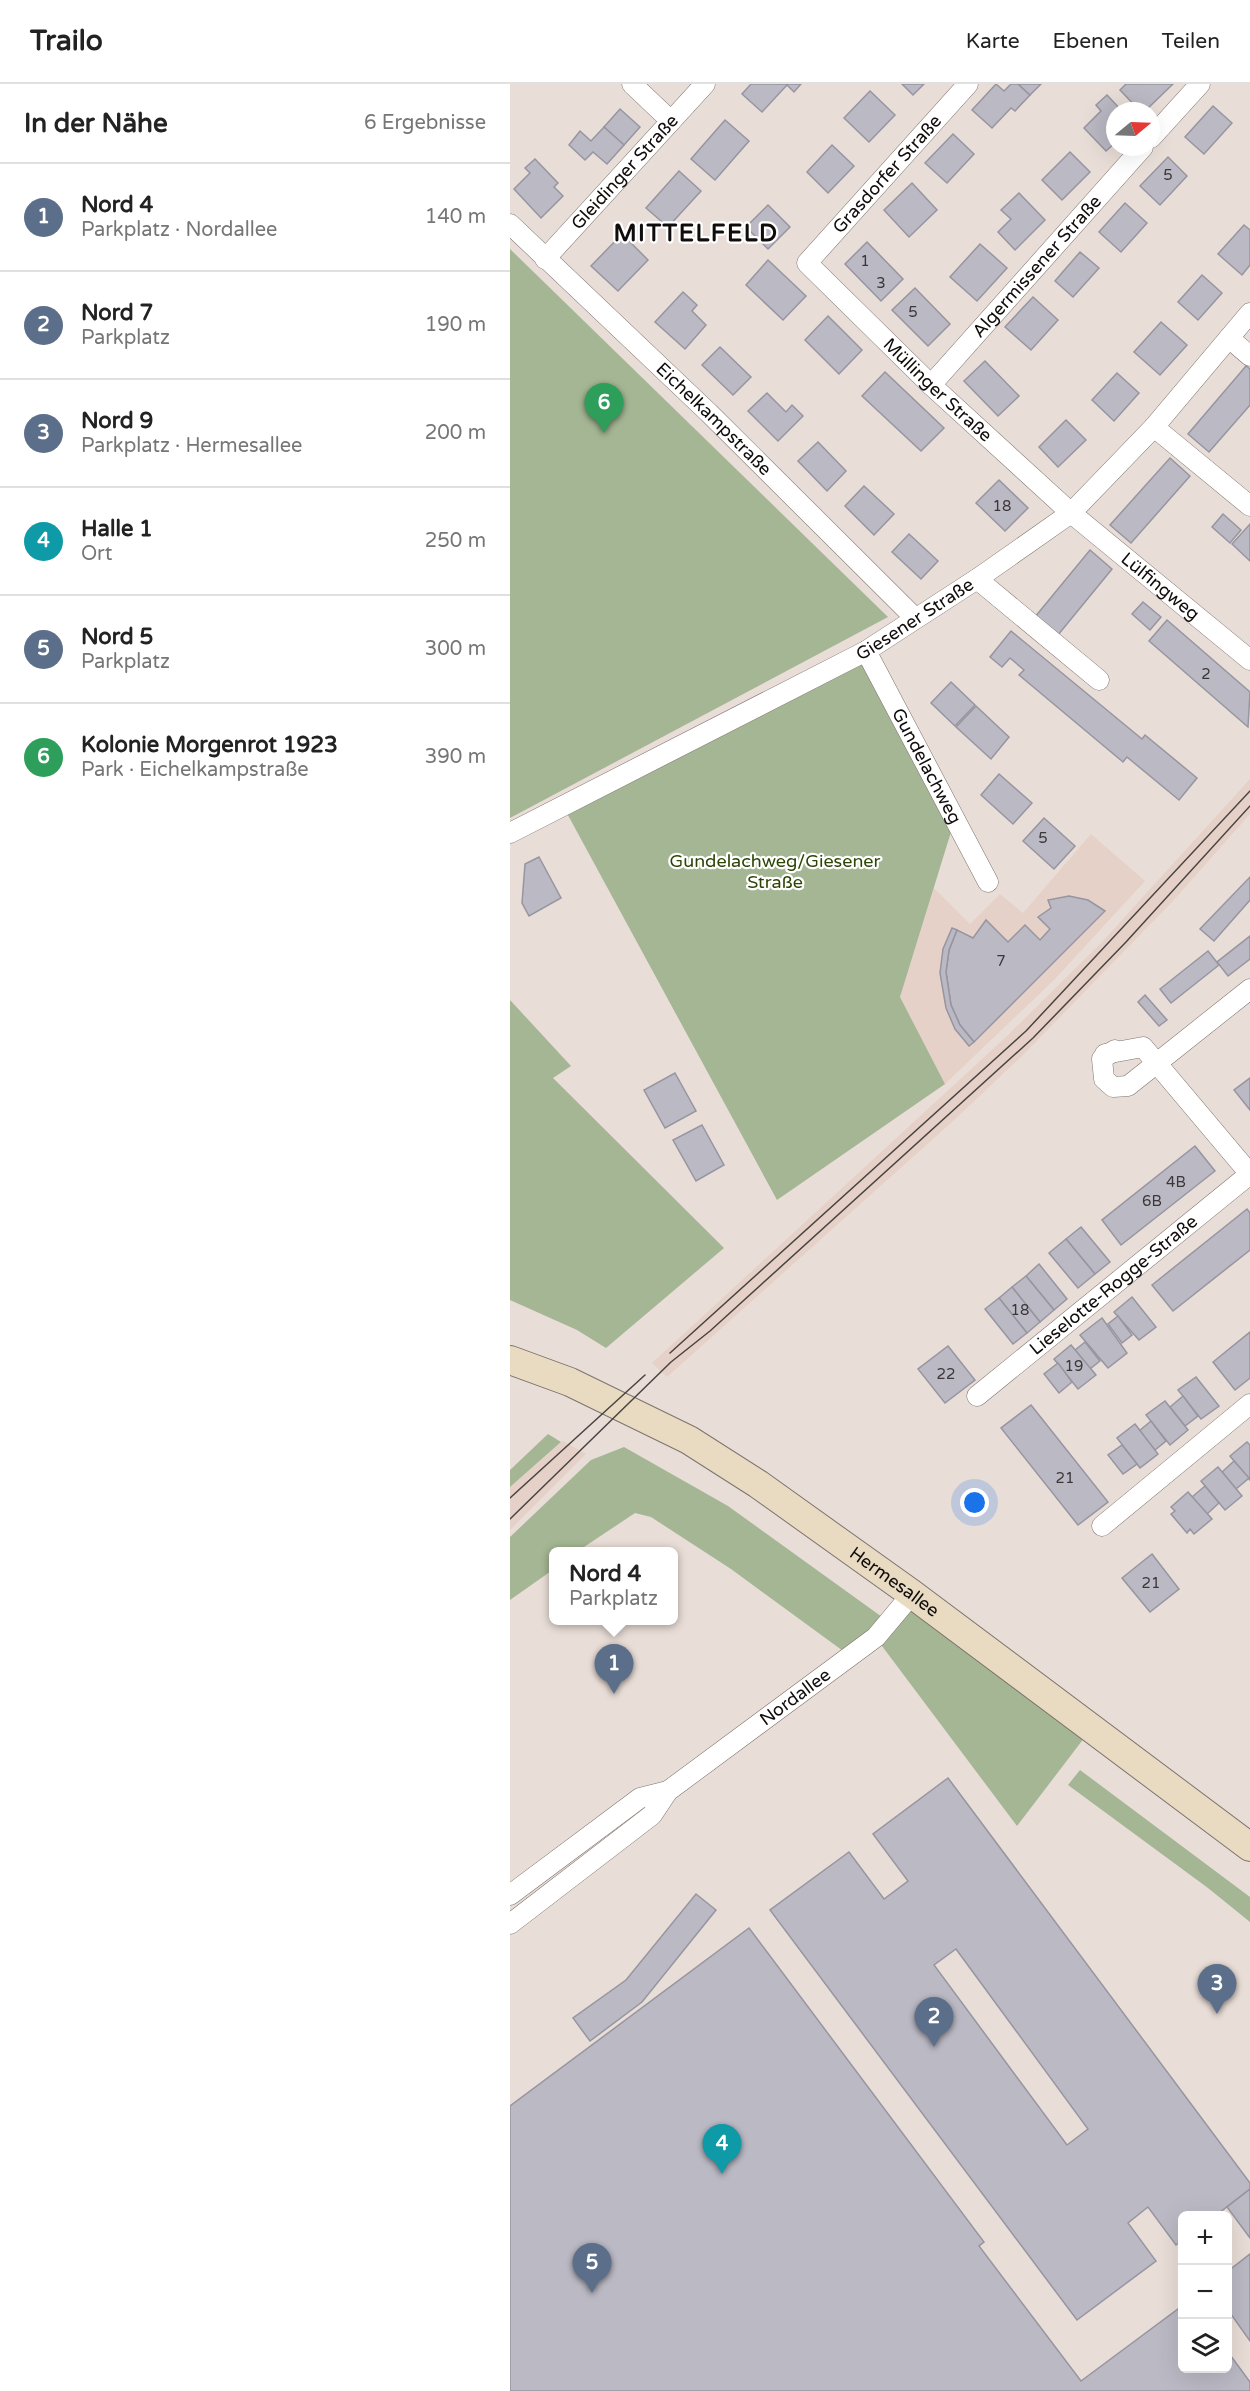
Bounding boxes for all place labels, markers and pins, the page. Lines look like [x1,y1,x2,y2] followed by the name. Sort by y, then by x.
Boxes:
[584,384,623,433] pin: 6
[594,1644,634,1694] pin: 1
[1198,1964,1236,2014] pin: 3
[914,1998,954,2047] pin: 2
[702,2124,742,2174] pin: 4
[572,2244,611,2293] pin: 5

